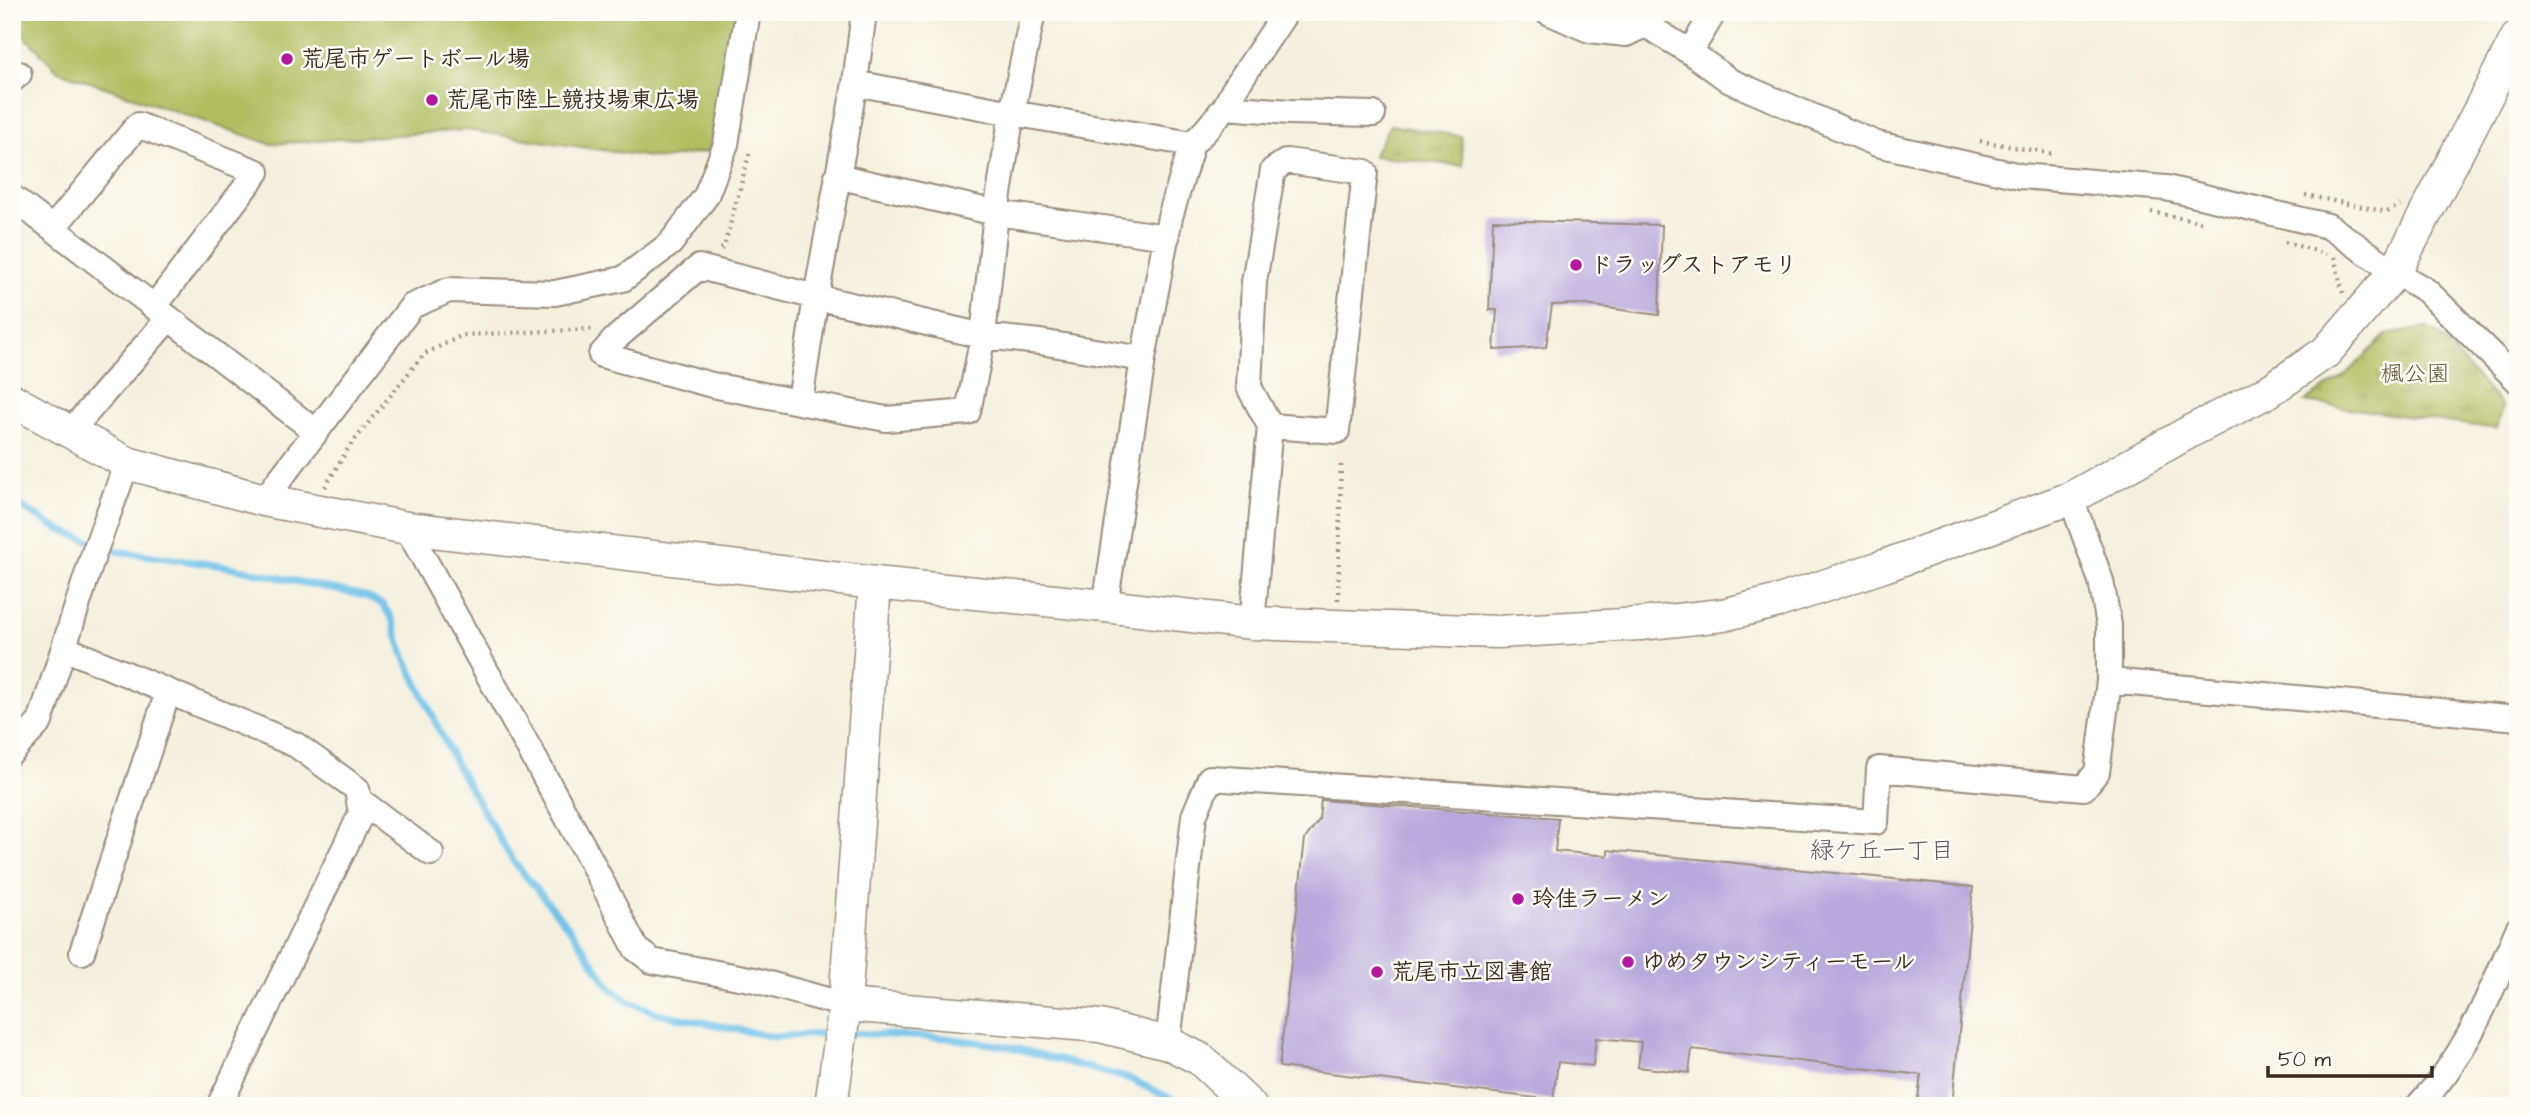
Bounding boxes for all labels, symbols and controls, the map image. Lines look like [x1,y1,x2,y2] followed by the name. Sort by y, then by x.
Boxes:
[301,43,530,75] place label: 荒尾市ゲートボール場
[279,51,295,67] marker: 荒尾市ゲートボール場
[446,84,699,116] place label: 荒尾市陸上競技場東広場
[424,92,440,108] marker: 荒尾市陸上競技場東広場
[1590,249,1797,281] place label: ドラッグストアモリ
[1568,257,1584,273] marker: ドラッグストアモリ
[2381,358,2450,390] park label: 楓公園
[1810,834,1954,868] district label: 緑ケ丘一丁目
[1532,883,1670,915] place label: 玲佳ラーメン
[1510,891,1526,907] marker: 玲佳ラーメン
[1642,946,1916,978] place label: ゆめタウンシティーモール
[1620,954,1636,970] marker: ゆめタウンシティーモール
[1391,956,1552,988] place label: 荒尾市立図書館
[1369,964,1385,980] marker: 荒尾市立図書館
[2268,1034,2432,1078] scale bar
[2278,1045,2332,1074] text: 50 m

